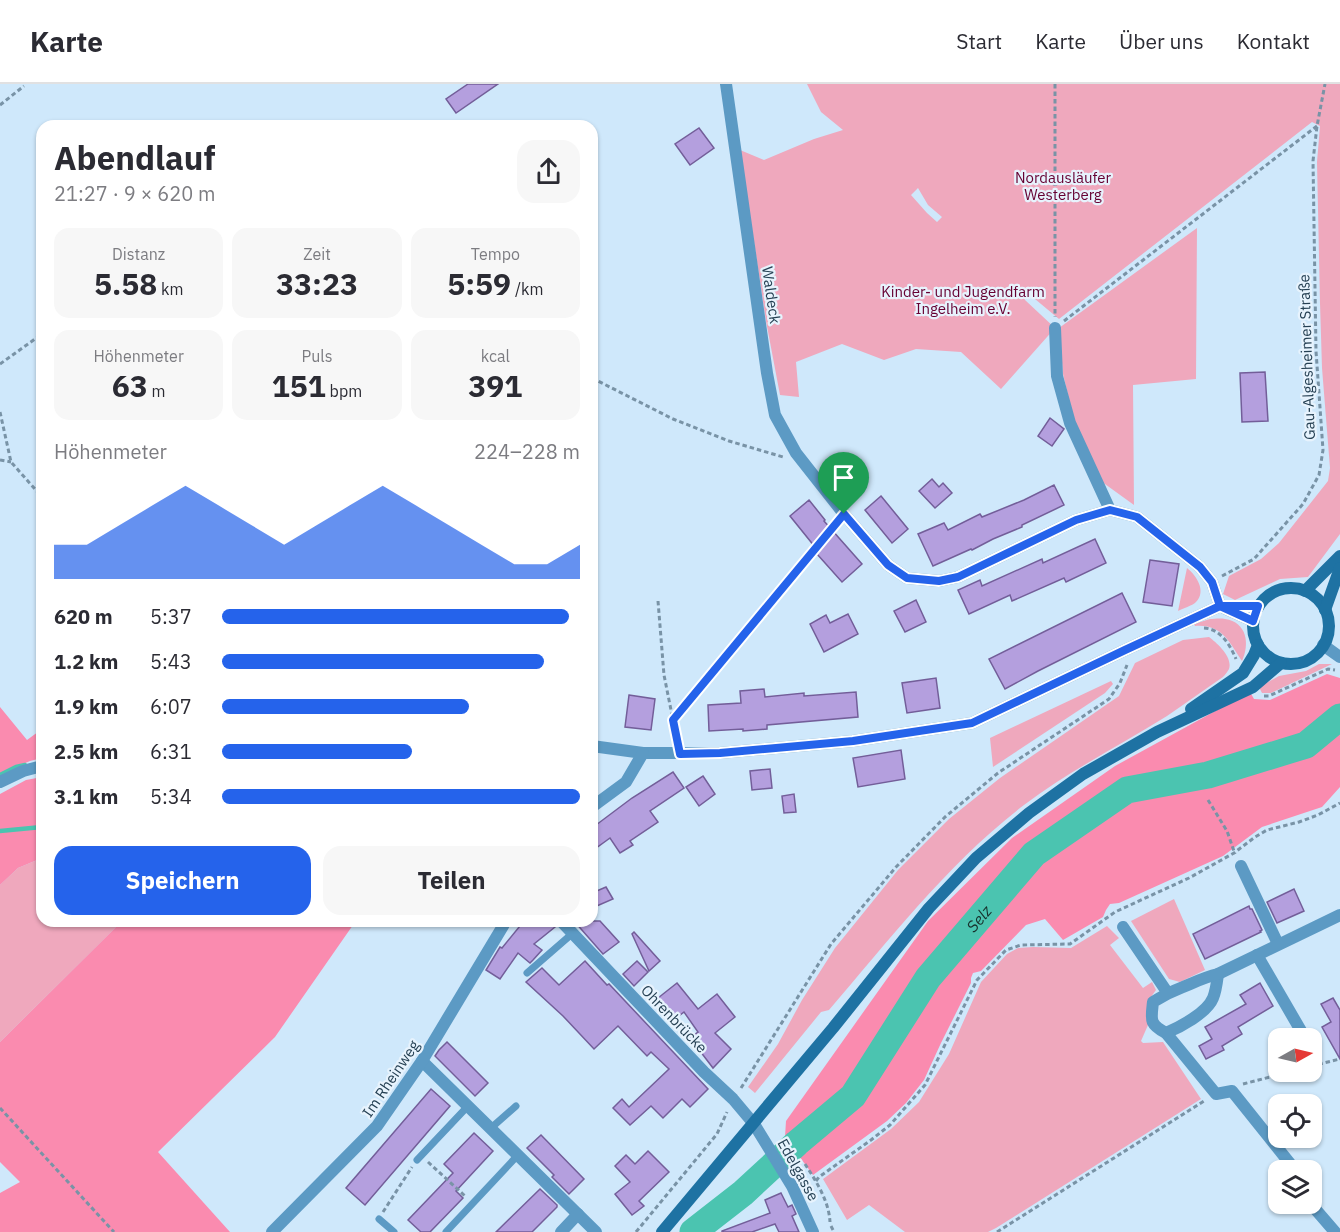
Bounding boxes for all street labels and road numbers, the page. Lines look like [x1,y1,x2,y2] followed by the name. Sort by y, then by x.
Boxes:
[758,265,785,325] street label: Waldeck
[1294,274,1319,440] street label: Gau-Algesheimer Straße
[637,981,712,1057] street label: Ohrenbrücke
[358,1037,423,1121] street label: Im Rheinweg
[774,1135,823,1204] street label: Edelgasse

